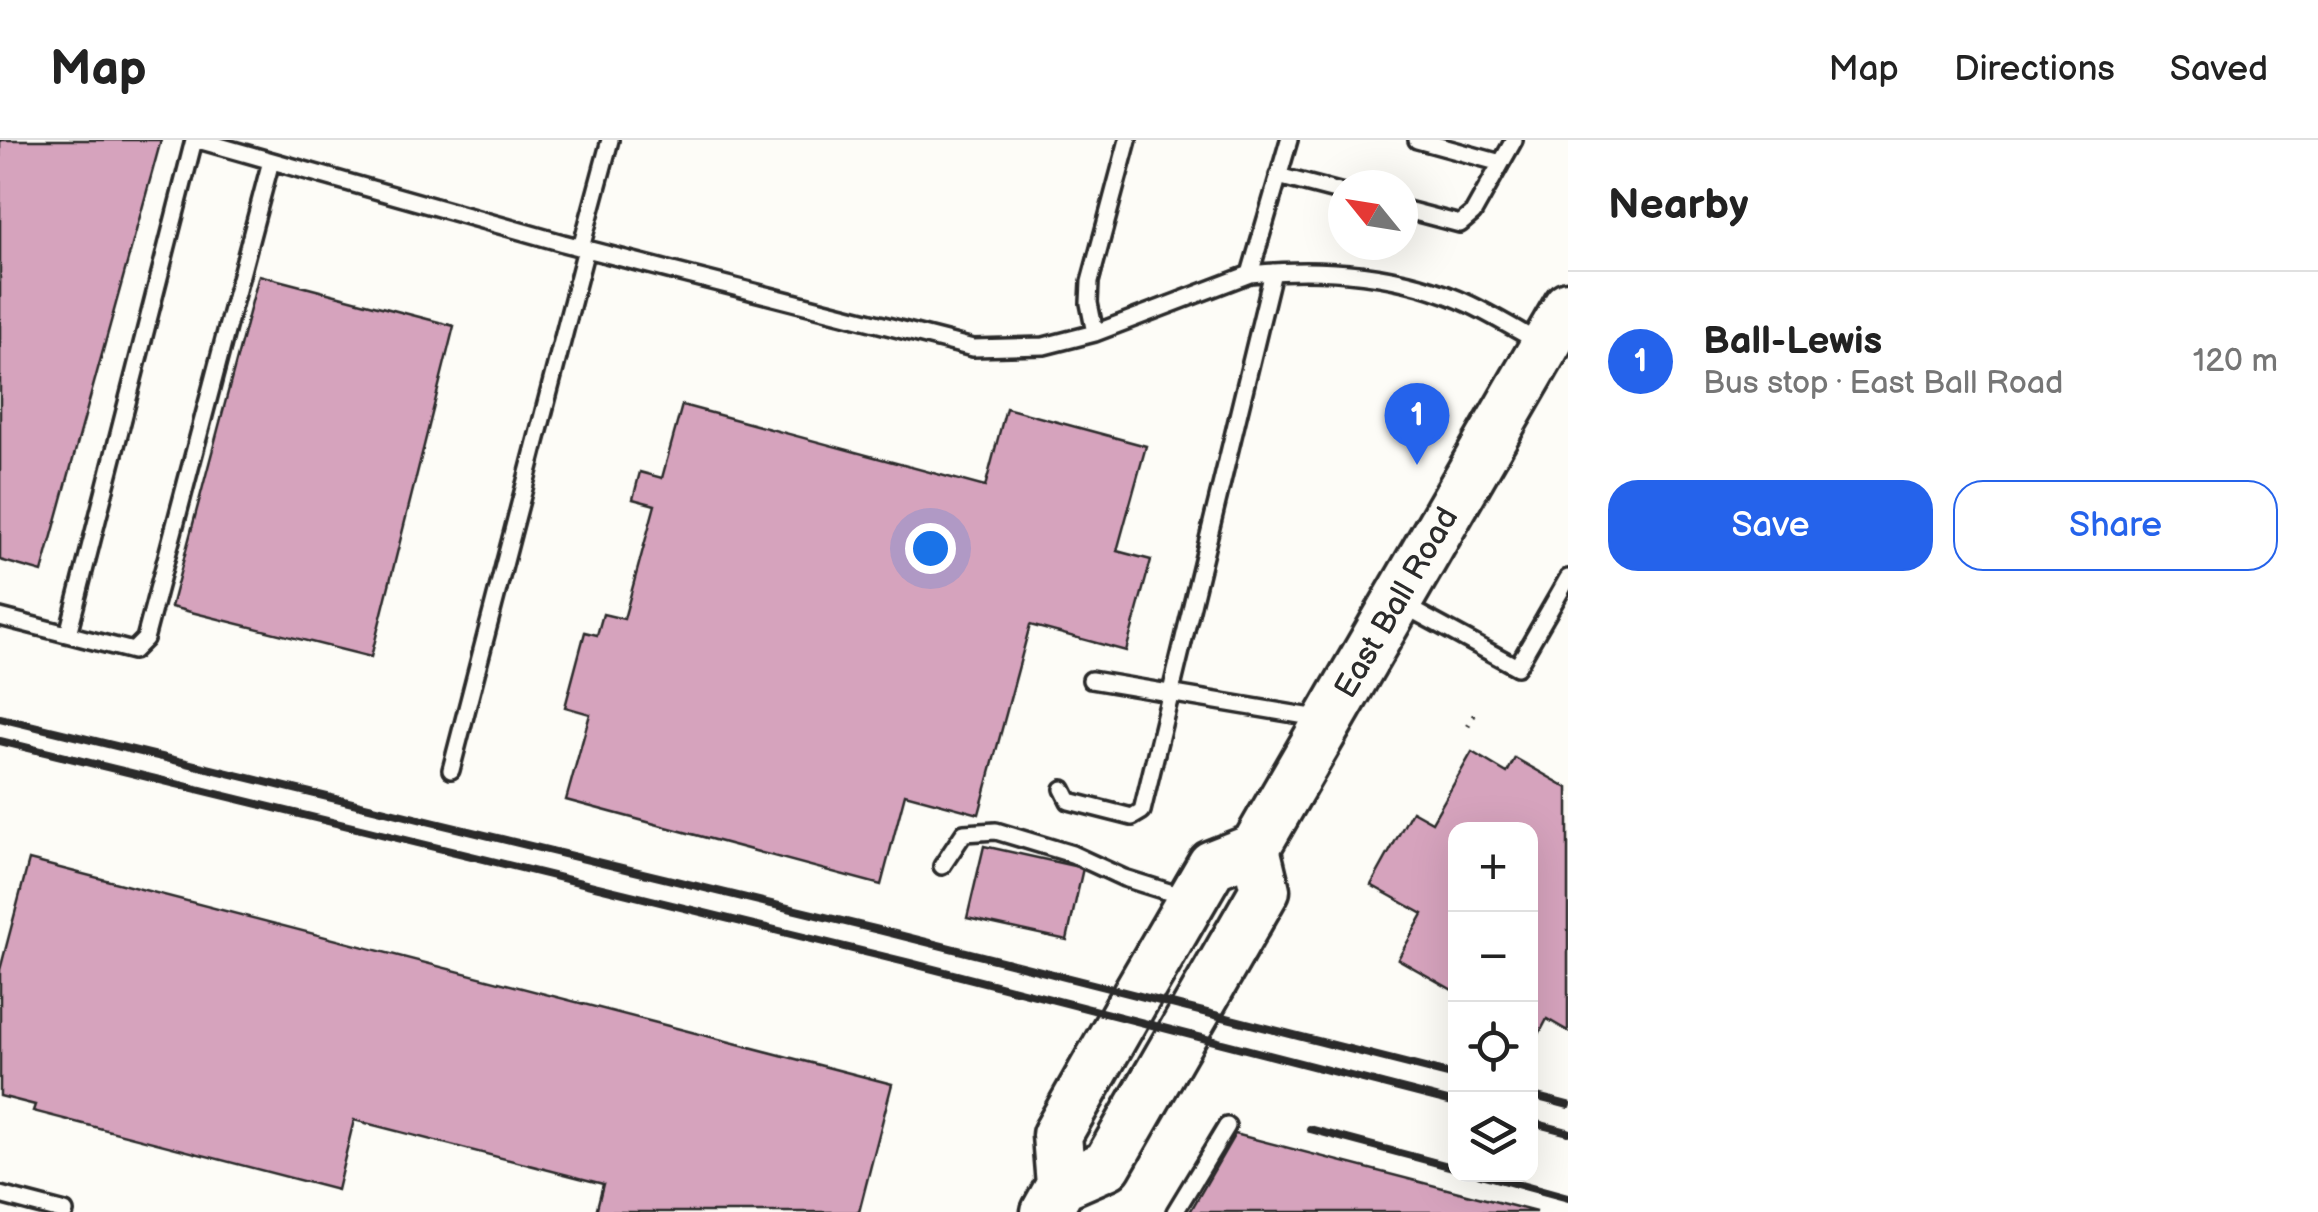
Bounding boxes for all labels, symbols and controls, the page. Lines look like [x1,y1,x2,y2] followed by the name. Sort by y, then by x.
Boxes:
[50,41,146,98] text: Map
[1829,48,1899,91] text: Map
[1954,48,2115,91] text: Directions
[2170,48,2268,91] text: Saved
[1328,170,1418,260] north arrow
[1608,180,1748,231] text: Nearby
[1703,319,1882,364] text: Ball-Lewis
[1634,342,1647,381] text: 1
[2193,342,2278,381] text: 120 m
[1703,364,2063,403] text: Bus stop · East Ball Road
[1384,382,1450,465] pin: 1
[1608,480,1933,571] button: Save
[1953,480,2278,571] button: Share
[1327,501,1467,705] street label: East Ball Road
[905,523,956,574] your location
[1448,822,1538,1182] map controls
[1448,822,1538,912] button: +
[1448,912,1538,1002] button: −
[1448,1002,1538,1092] button: locate
[1448,1092,1538,1182] button: layers

